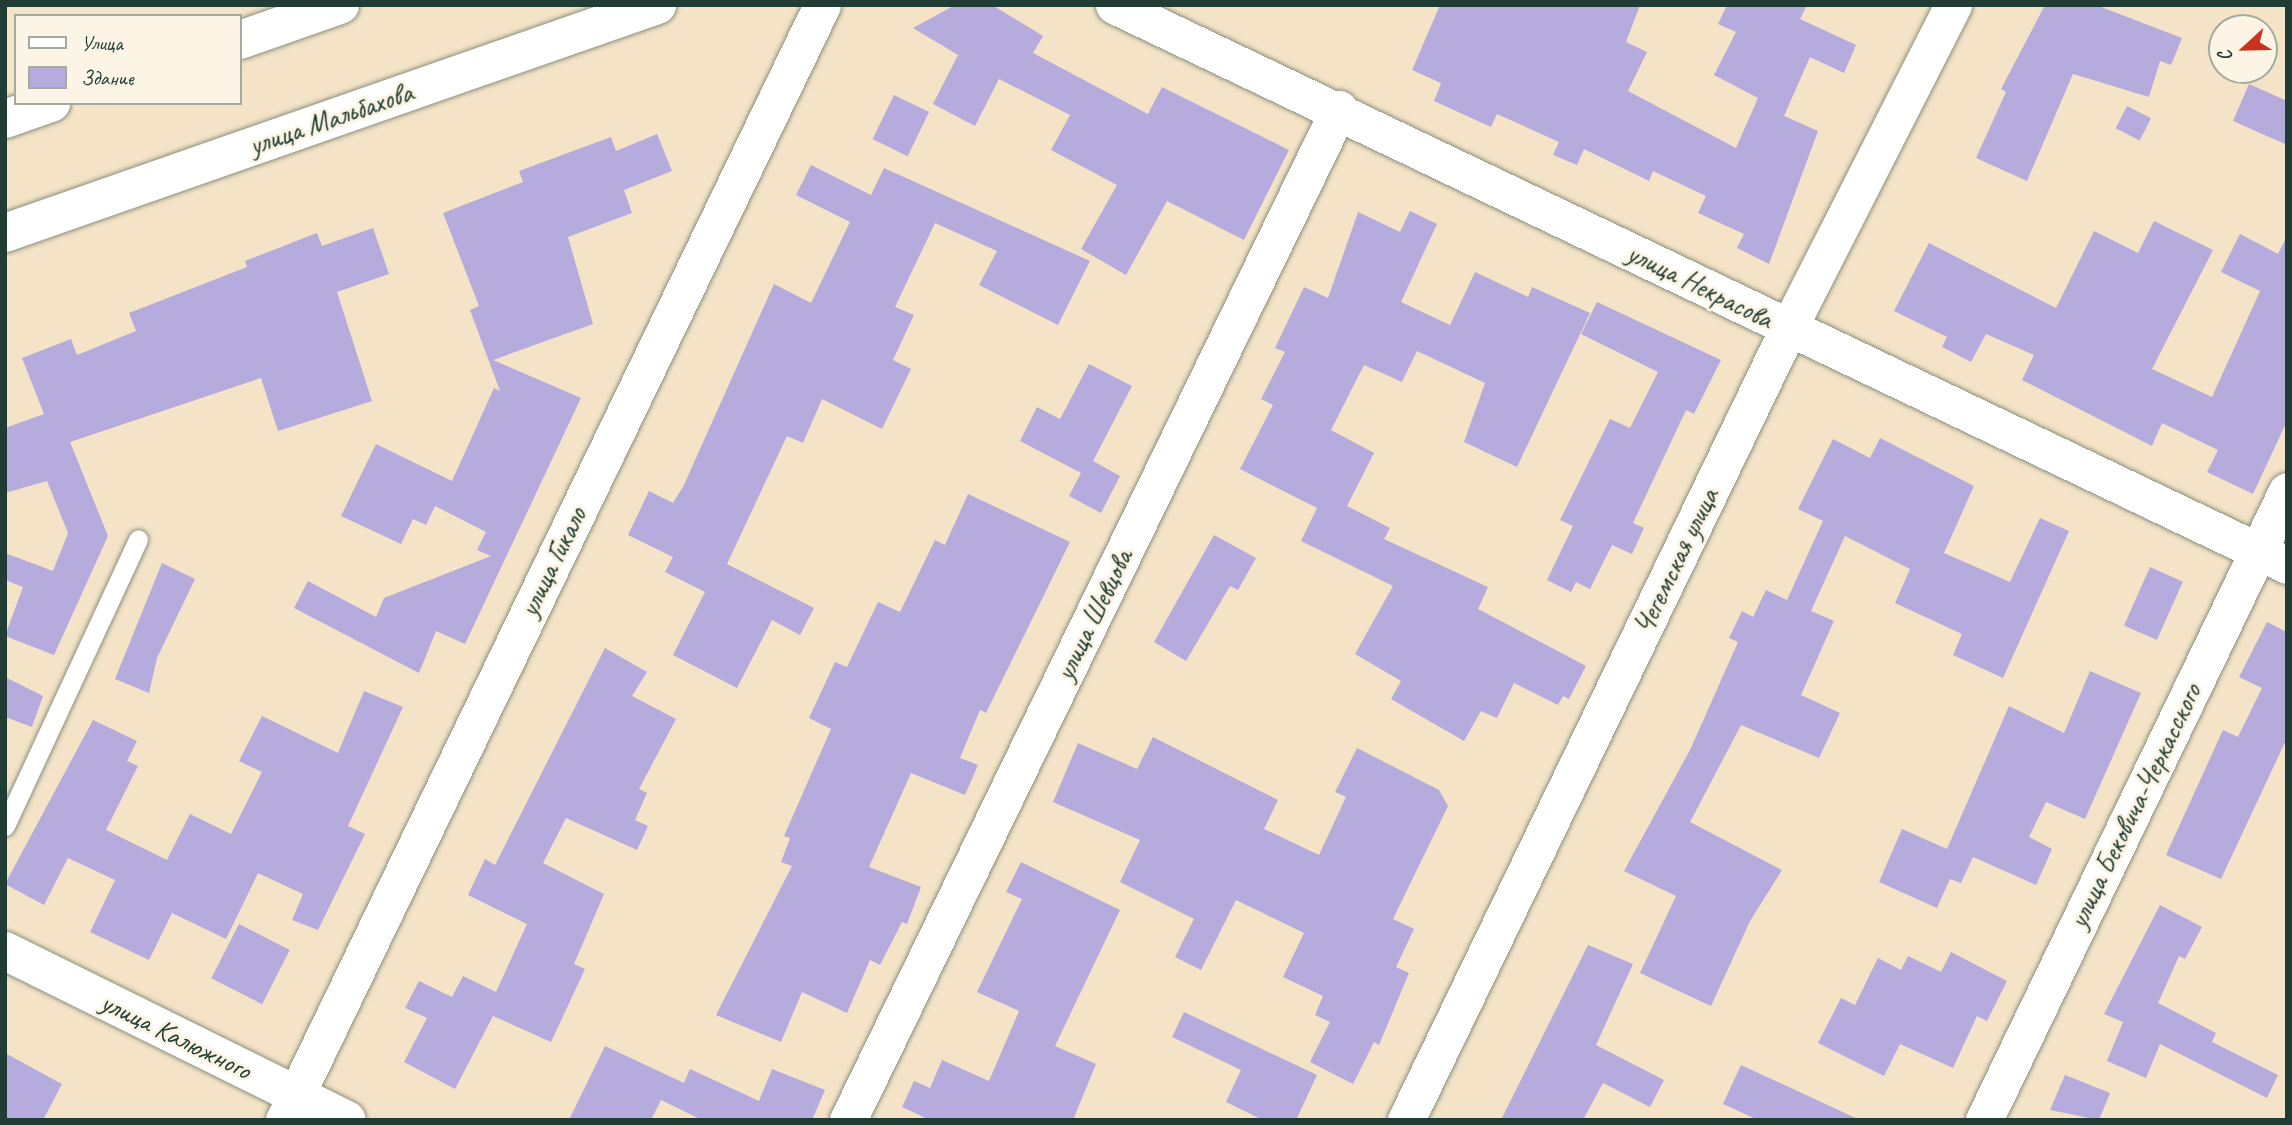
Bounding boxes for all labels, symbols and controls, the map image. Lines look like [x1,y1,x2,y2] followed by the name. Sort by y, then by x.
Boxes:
[14,14,242,105] legend
[2208,14,2278,84] north arrow
[81,30,123,56] text: Улица
[2213,47,2238,65] text: С
[81,65,134,91] text: Здание
[245,75,417,163] street label: улица Мальбахова
[1621,236,1779,336] street label: улица Некрасова
[1626,482,1726,640] street label: Чегемская улица
[512,503,594,621] street label: улица Гикало
[1048,544,1140,686] street label: улица Шевцова
[2062,679,2208,933] street label: улица Бековича-Черкасского
[95,985,257,1087] street label: улица Калюжного

